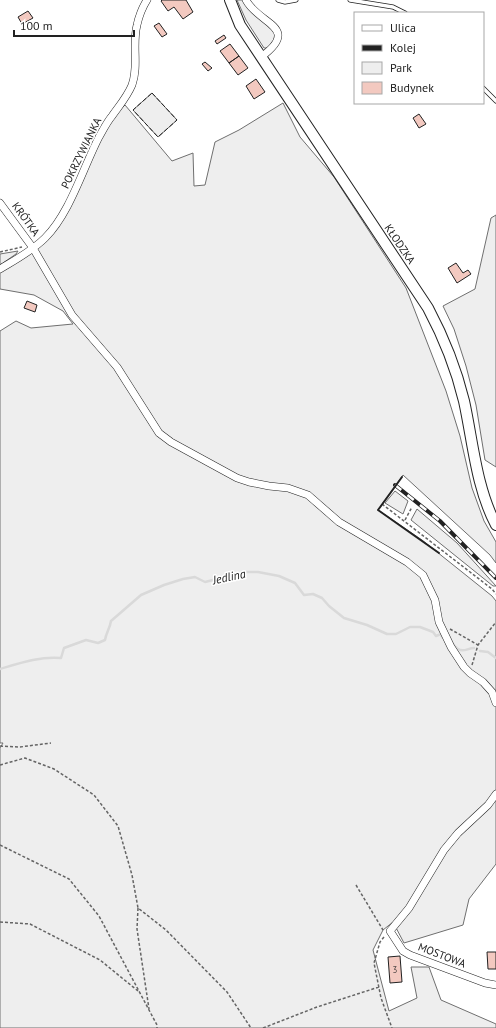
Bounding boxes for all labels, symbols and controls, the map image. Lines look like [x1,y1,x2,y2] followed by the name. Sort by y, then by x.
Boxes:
[14,12,134,38] scale bar
[354,12,484,104] legend
[20,18,53,33] text: 100 m
[390,20,416,35] text: Ulica
[390,40,416,55] text: Kolej
[390,60,412,75] text: Park
[390,80,434,95] text: Budynek
[58,115,104,191] street label: POKRZYWIANKA
[9,199,43,239] street label: KRÓTKA
[382,221,419,267] street label: KŁODZKA
[210,566,247,588] water label: Jedlina
[416,939,468,971] street label: MOSTOWA
[393,964,398,975] house number: 3

